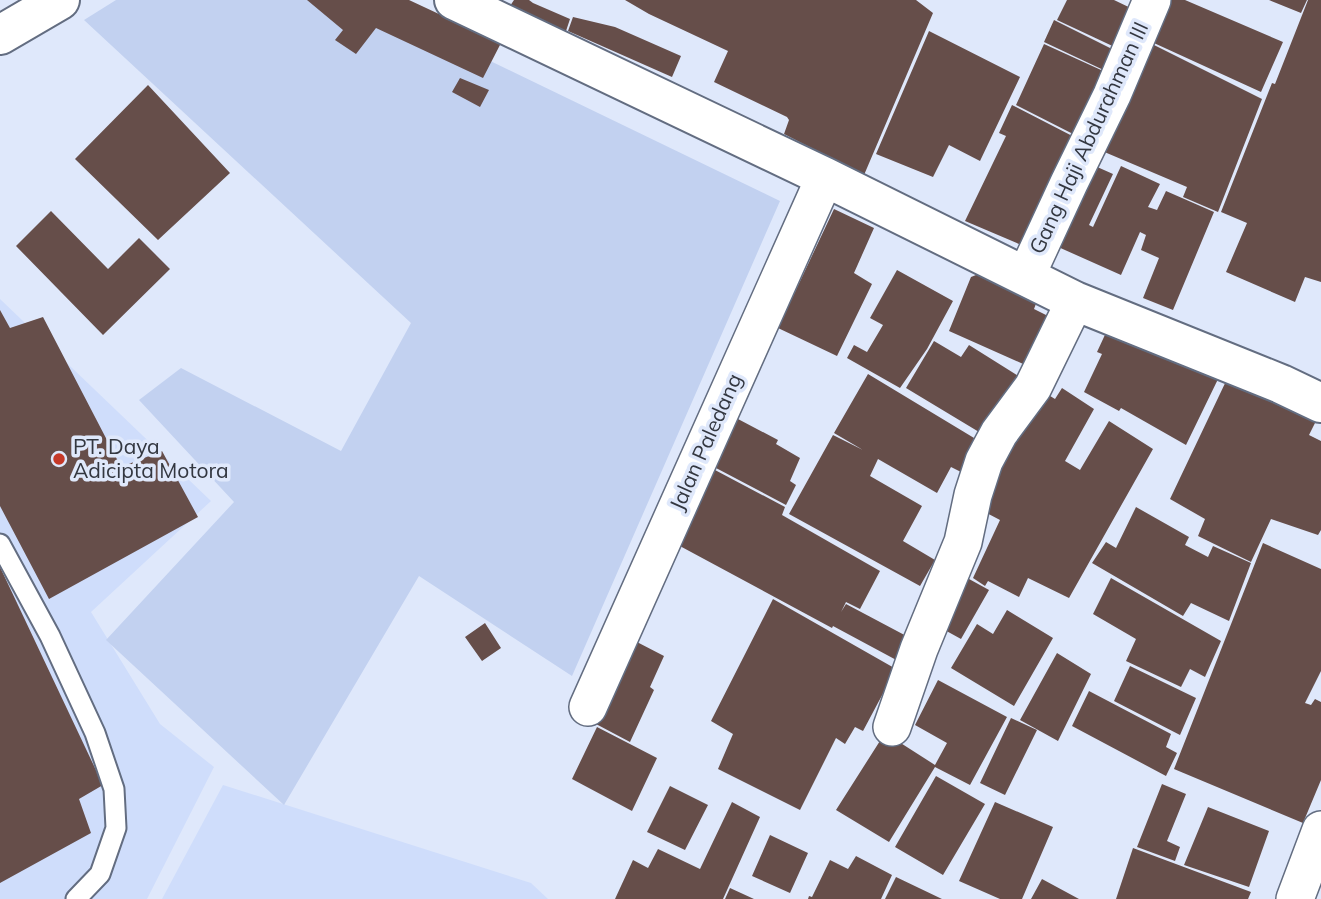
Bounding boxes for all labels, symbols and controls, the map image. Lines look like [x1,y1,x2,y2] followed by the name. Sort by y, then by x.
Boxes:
[1023,17,1153,258] street label: Gang Haji Abdurahman III
[663,369,747,514] street label: Jalan Paledang
[73,433,229,483] place label: PT. Daya Adicipta Motora
[51,451,67,467] marker: PT. Daya Adicipta Motora

